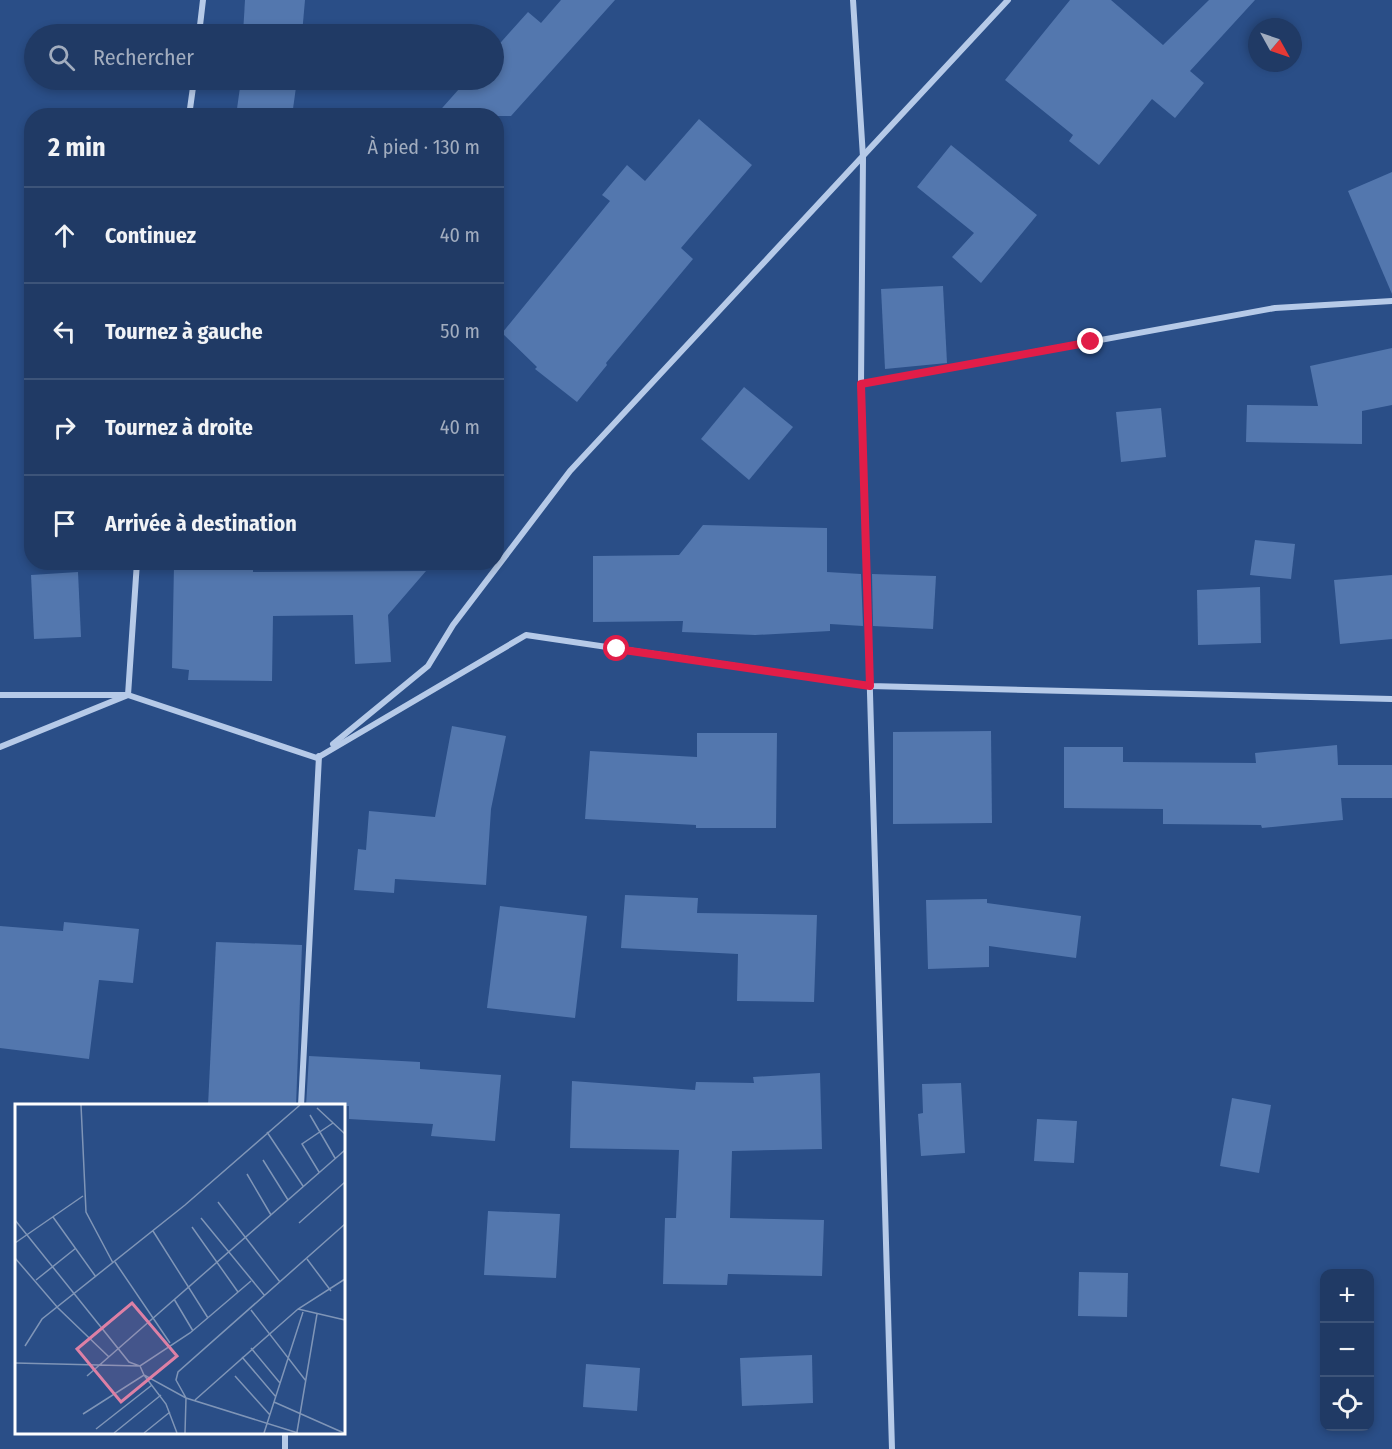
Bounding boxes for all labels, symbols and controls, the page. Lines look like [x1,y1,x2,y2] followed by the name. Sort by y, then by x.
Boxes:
[1248,18,1302,72] north arrow
[24,24,504,90] search box
[45,41,78,74] icon: search
[93,44,194,71] text: Rechercher
[48,132,106,163] text: 2 min
[368,135,480,159] text: À pied · 130 m
[48,219,81,252] icon: ahead
[105,222,196,249] text: Continuez
[440,223,480,247] text: 40 m
[48,315,81,348] icon: left
[105,318,263,345] text: Tournez à gauche
[440,319,480,343] text: 50 m
[1077,328,1103,354] route end
[48,411,81,444] icon: right
[105,414,253,441] text: Tournez à droite
[440,415,480,439] text: 40 m
[48,507,81,540] icon: arrive
[105,510,297,537] text: Arrivée à destination
[603,635,629,661] route start
[15,1104,345,1434] inset map
[1320,1269,1374,1431] map controls
[1320,1269,1374,1323] button: +
[1320,1323,1374,1377] button: −
[1320,1377,1374,1431] button: locate

